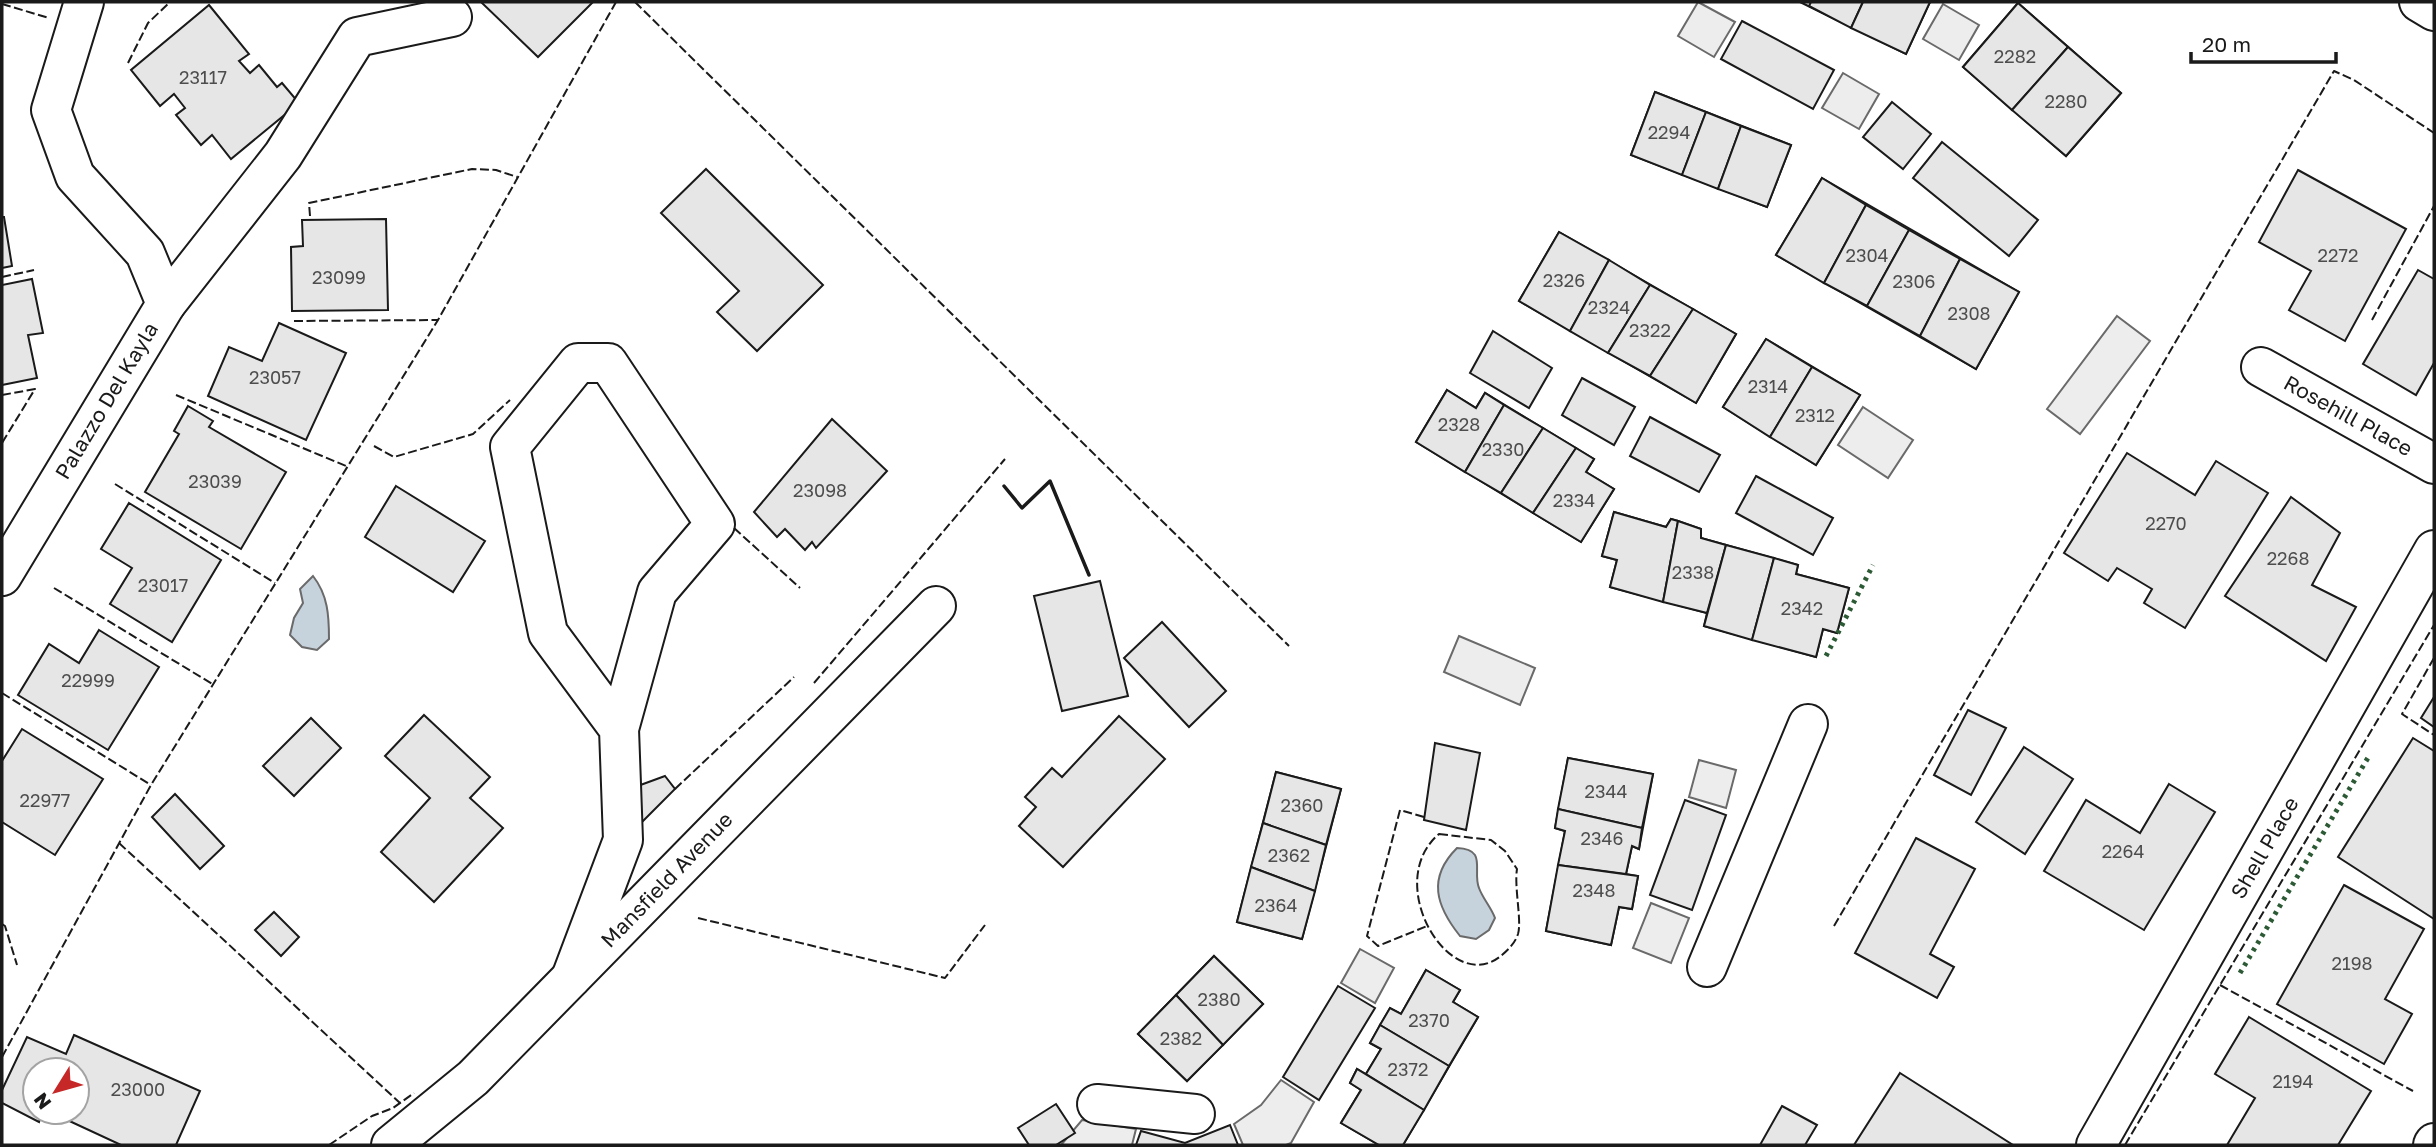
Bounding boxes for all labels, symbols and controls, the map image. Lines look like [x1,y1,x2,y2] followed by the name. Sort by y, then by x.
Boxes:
[2191,21,2336,65] scale bar
[2202,31,2251,57] text: 20 m
[1994,45,2036,67] house number: 2282
[179,66,227,88] house number: 23117
[2044,90,2088,112] house number: 2280
[1648,121,1690,143] house number: 2294
[1845,244,1889,266] house number: 2304
[2318,244,2358,266] house number: 2272
[312,266,366,288] house number: 23099
[1543,269,1585,291] house number: 2326
[1892,270,1936,292] house number: 2306
[1588,296,1630,318] house number: 2324
[1947,302,1991,324] house number: 2308
[49,317,163,484] street label: Palazzo Del Kayla
[1629,319,1671,341] house number: 2322
[249,366,301,388] house number: 23057
[2280,369,2417,461] street label: Rosehill Place
[1748,375,1788,397] house number: 2314
[1795,404,1835,426] house number: 2312
[1438,413,1480,435] house number: 2328
[1482,438,1524,460] house number: 2330
[188,470,242,492] house number: 23039
[793,479,847,501] house number: 23098
[1553,489,1595,511] house number: 2334
[2145,512,2187,534] house number: 2270
[2267,547,2309,569] house number: 2268
[1672,561,1714,583] house number: 2338
[138,574,188,596] house number: 23017
[1781,597,1823,619] house number: 2342
[61,669,115,691] house number: 22999
[1585,780,1627,802] house number: 2344
[20,789,70,811] house number: 22977
[2225,792,2304,903] street label: Shell Place
[1280,794,1324,816] house number: 2360
[595,806,738,952] street label: Mansfield Avenue
[1581,827,1623,849] house number: 2346
[2102,840,2144,862] house number: 2264
[1268,844,1310,866] house number: 2362
[1573,879,1615,901] house number: 2348
[1255,894,1297,916] house number: 2364
[2331,952,2373,974] house number: 2198
[1197,988,1241,1010] house number: 2380
[1408,1009,1450,1031] house number: 2370
[1160,1027,1202,1049] house number: 2382
[21,1056,91,1126] north arrow
[1388,1058,1428,1080] house number: 2372
[2272,1070,2314,1092] house number: 2194
[111,1078,165,1100] house number: 23000
[28,1089,56,1114] text: N

